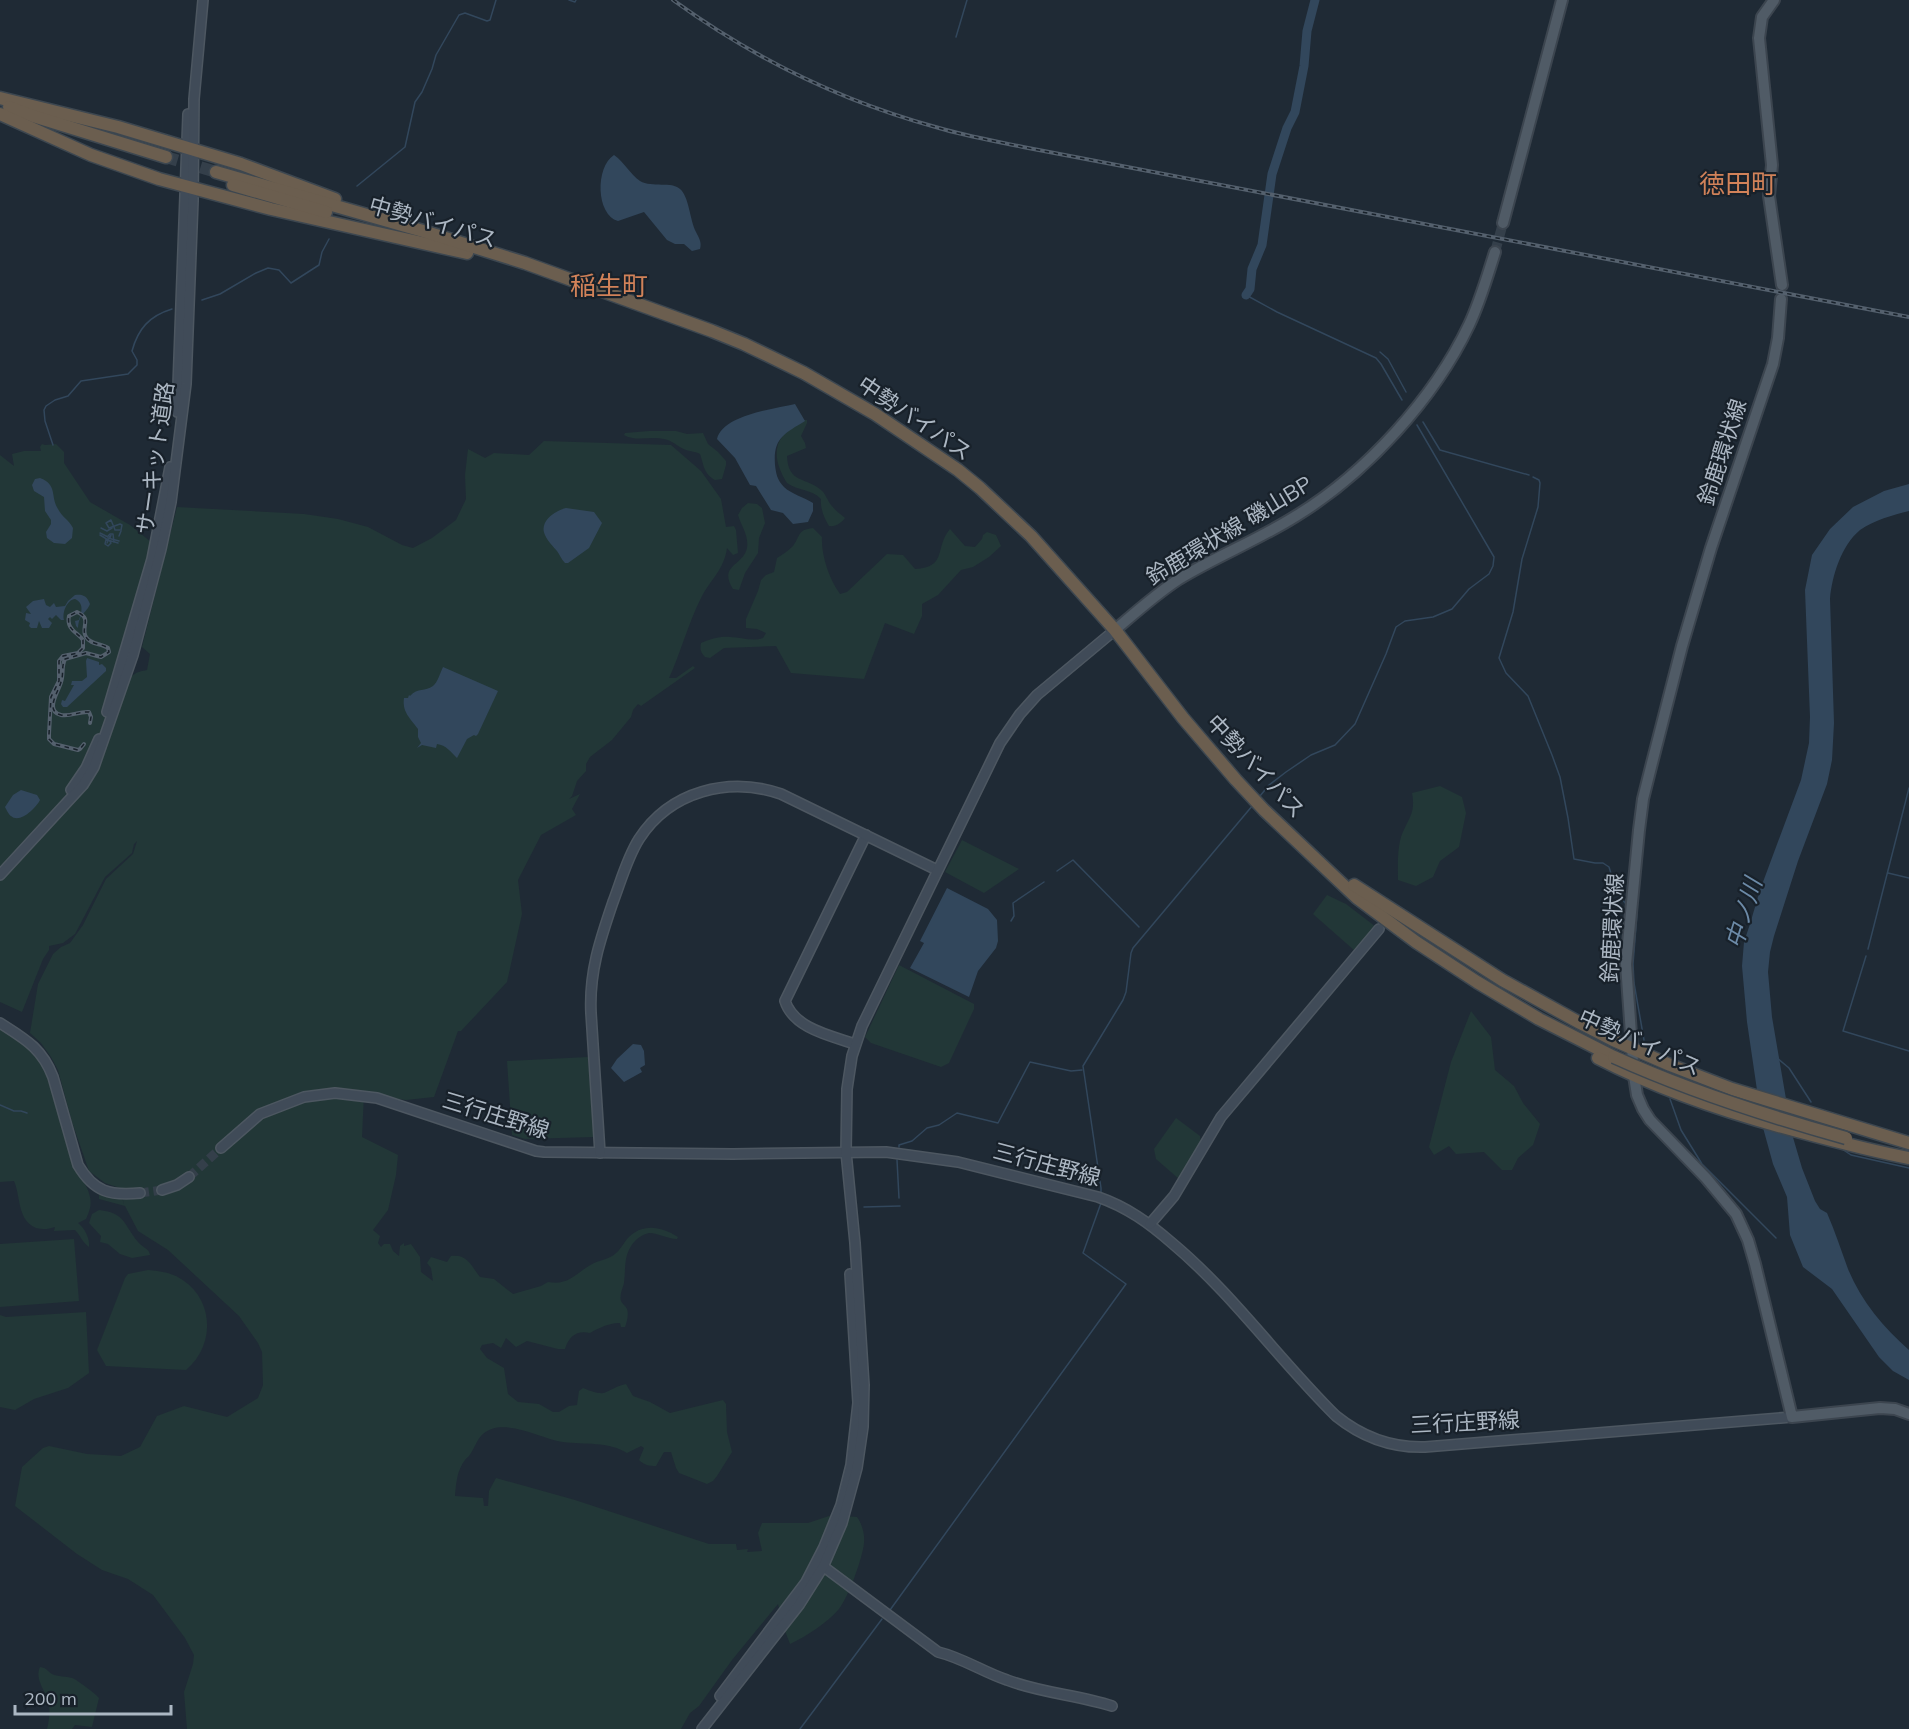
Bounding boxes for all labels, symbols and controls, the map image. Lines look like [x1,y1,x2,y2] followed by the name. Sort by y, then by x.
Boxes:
[1699,167,1777,200] district label: 徳田町
[366,190,500,254] street label: 中勢バイパス
[570,269,648,302] district label: 稲生町
[853,370,977,466] street label: 中勢バイパス
[130,380,180,536] street label: サーキット道路
[1692,395,1752,509] street label: 鈴鹿環状線
[1141,469,1317,591] street label: 鈴鹿環状線 磯山BP
[1201,708,1311,824] street label: 中勢バイパス
[1718,871,1769,952] water label: 中ノ川
[1595,872,1629,984] street label: 鈴鹿環状線
[1574,1002,1706,1082] street label: 中勢バイパス
[439,1086,553,1144] street label: 三行庄野線
[990,1136,1104,1192] street label: 三行庄野線
[1409,1405,1521,1439] street label: 三行庄野線
[15,1678,171,1716] scale bar
[24,1687,77,1710] text: 200 m

